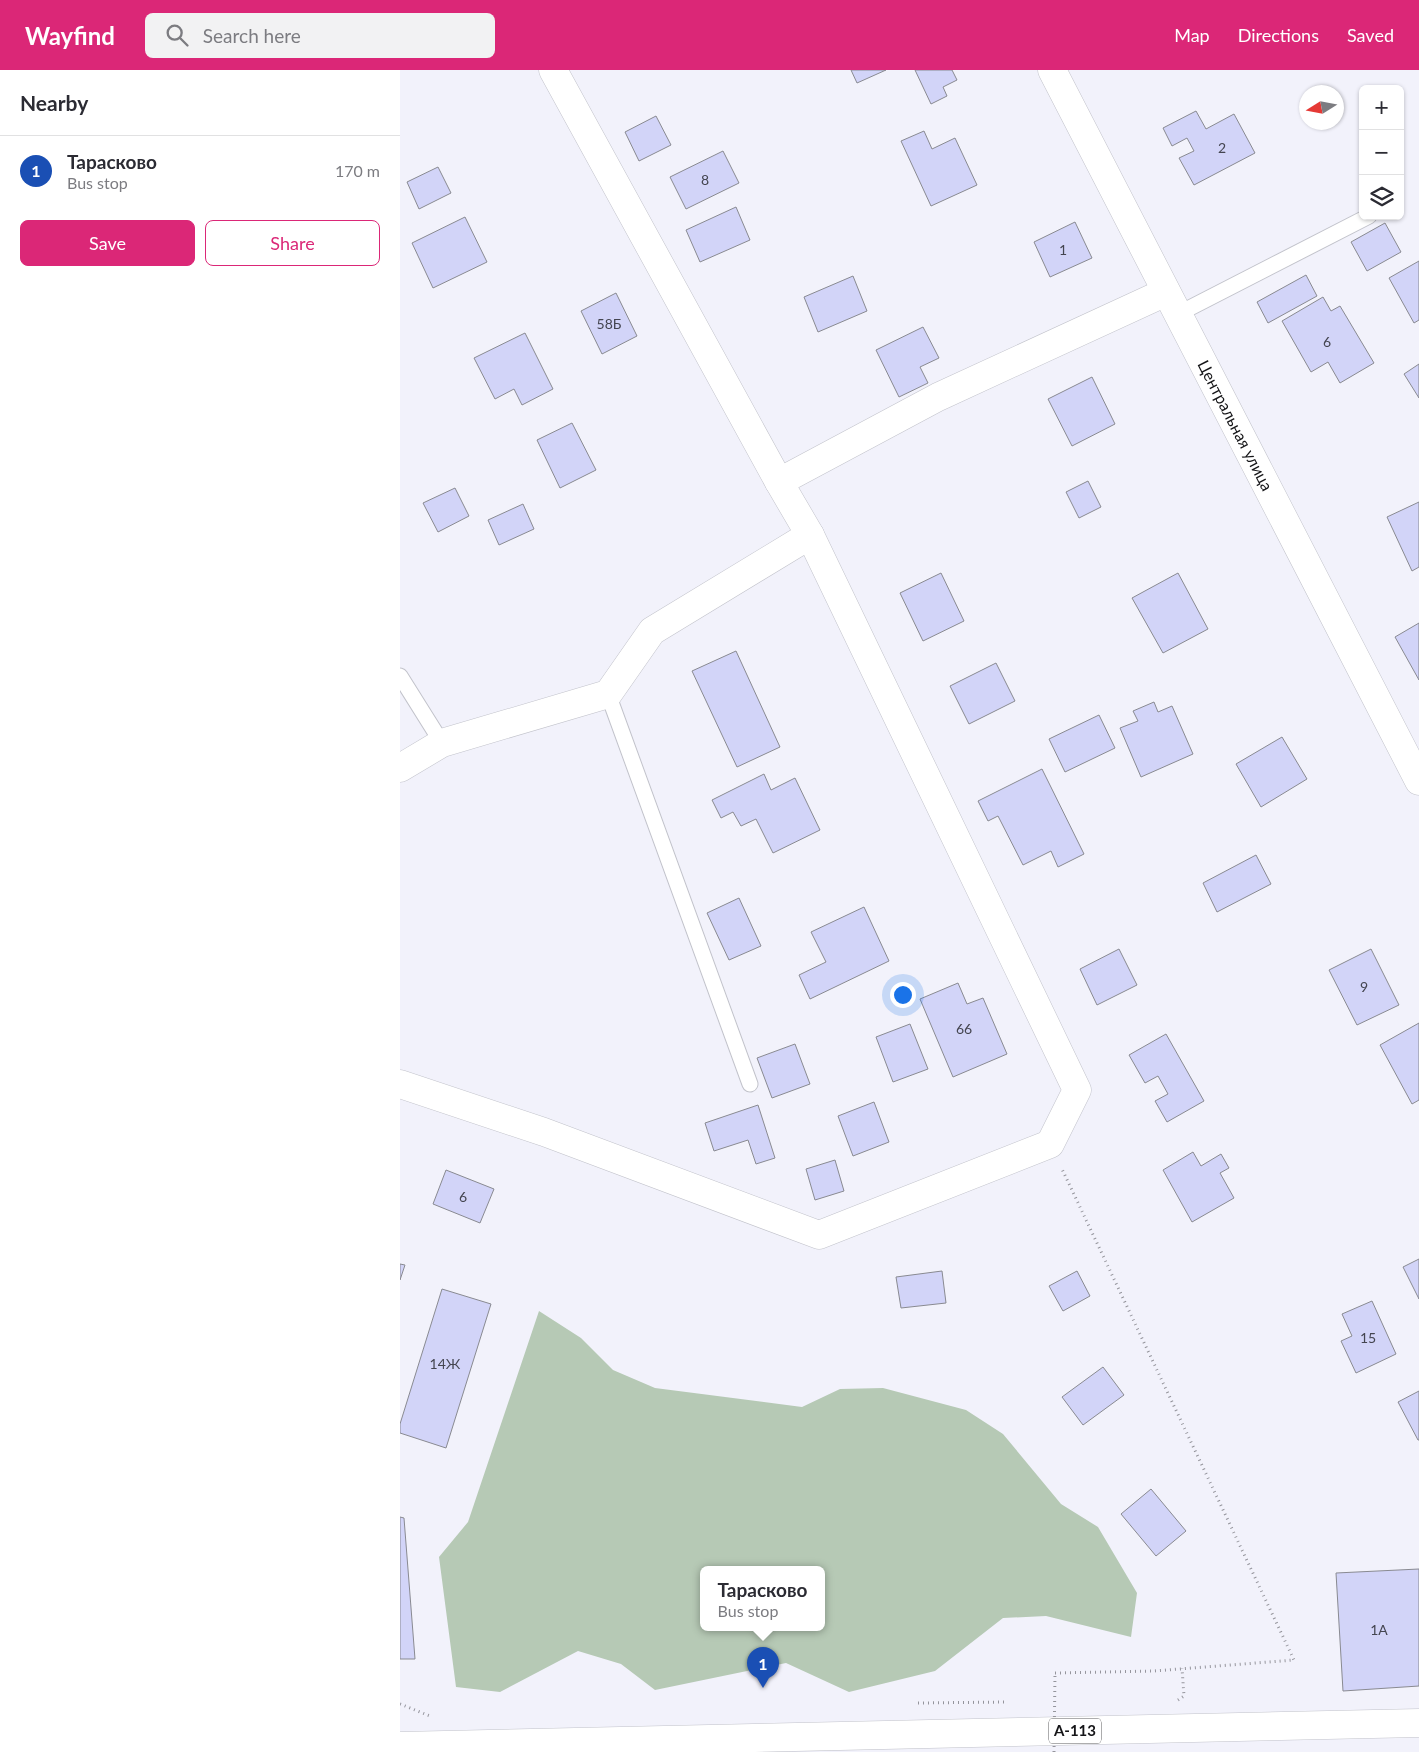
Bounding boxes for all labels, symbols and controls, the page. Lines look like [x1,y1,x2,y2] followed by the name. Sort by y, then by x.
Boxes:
[145,13,495,58] search box
[25,21,115,50] text: Wayfind
[163,21,191,49] icon: search
[203,24,301,47] text: Search here
[1174,24,1210,46] text: Map
[1238,24,1319,46] text: Directions
[1347,24,1394,46] text: Saved
[1299,85,1344,130] north arrow
[1359,85,1404,220] map controls
[1359,85,1404,130] button: +
[20,90,88,115] text: Nearby
[1359,130,1404,175] button: −
[1218,139,1226,156] house number: 2
[67,150,157,173] text: Тарасково
[31,161,41,180] text: 1
[335,161,380,180] text: 170 m
[701,171,709,188] house number: 8
[67,173,128,192] text: Bus stop
[1359,175,1404,220] button: layers
[20,220,195,266] button: Save
[205,220,380,266] button: Share
[1059,241,1067,258] house number: 1
[597,315,622,332] house number: 58Б
[1323,333,1331,350] house number: 6
[1194,357,1277,494] street label: Центральная улица
[1360,978,1368,995] house number: 9
[890,982,916,1008] your location
[956,1020,972,1037] house number: 66
[459,1188,467,1205] house number: 6
[1360,1329,1376,1346] house number: 15
[430,1355,461,1372] house number: 14Ж
[700,1566,825,1631] popup
[718,1578,807,1601] text: Тарасково
[718,1601,778,1620] text: Bus stop
[1370,1621,1388,1638] house number: 1А
[747,1647,779,1688] pin: 1
[1049,1718,1101,1744] road number: А-113

